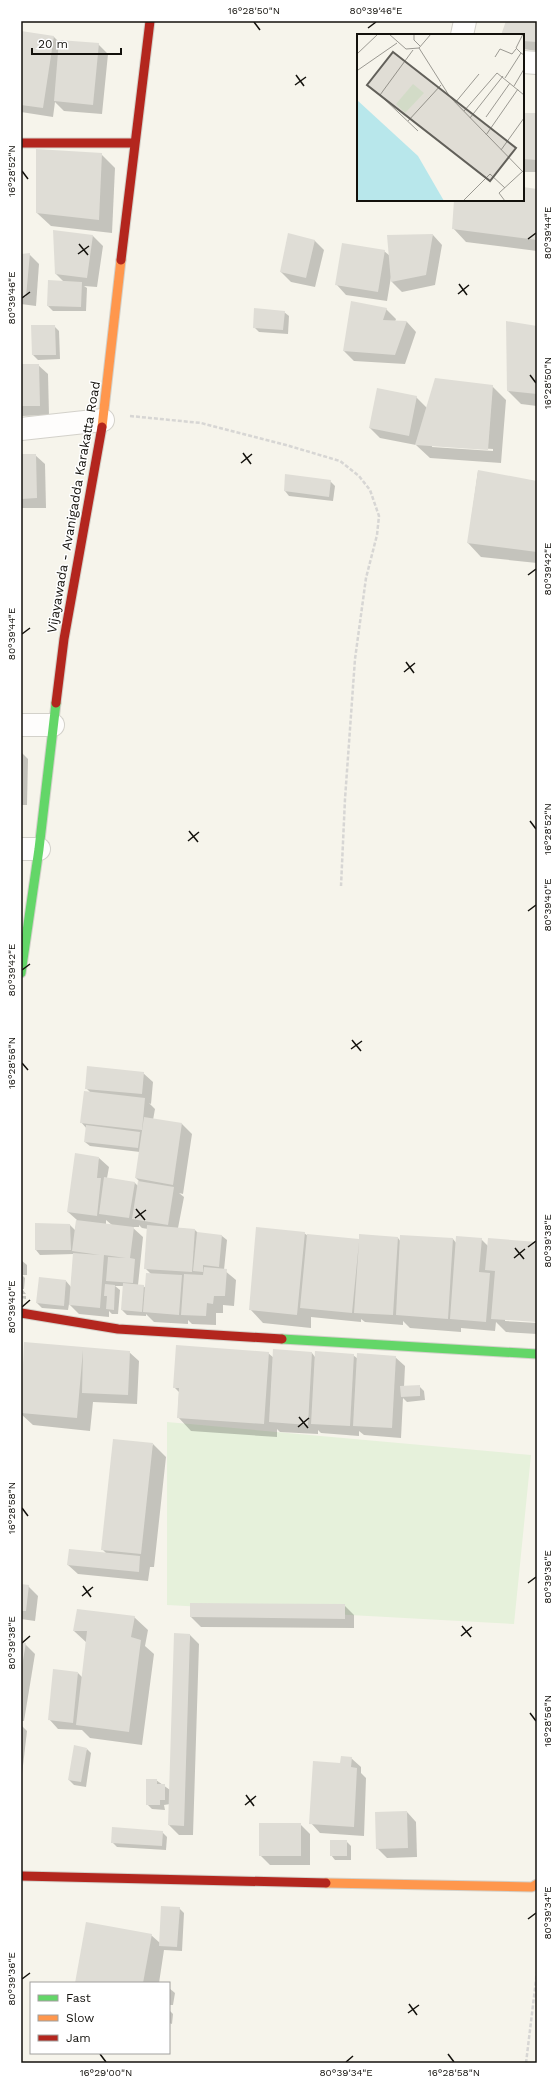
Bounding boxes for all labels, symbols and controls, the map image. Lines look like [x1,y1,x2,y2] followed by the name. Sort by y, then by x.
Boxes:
[228,5,280,16] text: 16°28'50"N
[349,5,403,16] text: 80°39'46"E
[32,30,121,56] scale bar
[357,34,524,201] inset map
[38,37,68,51] text: 20 m
[6,145,17,197] text: 16°28'52"N
[542,207,553,259] text: 80°39'44"E
[6,271,17,325] text: 80°39'46"E
[542,357,553,409] text: 16°28'50"N
[44,380,103,634] street label: Vijayawada - Avanigadda Karakatta Road
[542,543,553,595] text: 80°39'42"E
[6,608,17,660] text: 80°39'44"E
[542,803,553,855] text: 16°28'52"N
[542,878,553,932] text: 80°39'40"E
[6,944,17,996] text: 80°39'42"E
[6,1037,17,1089] text: 16°28'56"N
[542,1214,553,1268] text: 80°39'38"E
[6,1280,17,1334] text: 80°39'40"E
[6,1482,17,1534] text: 16°28'58"N
[542,1550,553,1604] text: 80°39'36"E
[6,1616,17,1670] text: 80°39'38"E
[542,1695,553,1747] text: 16°28'56"N
[542,1886,553,1940] text: 80°39'34"E
[6,1952,17,2006] text: 80°39'36"E
[30,1982,170,2054] legend
[66,1991,91,2005] text: Fast
[66,2011,94,2025] text: Slow
[66,2031,91,2045] text: Jam
[80,2067,132,2078] text: 16°29'00"N
[319,2067,373,2078] text: 80°39'34"E
[428,2067,480,2078] text: 16°28'58"N

